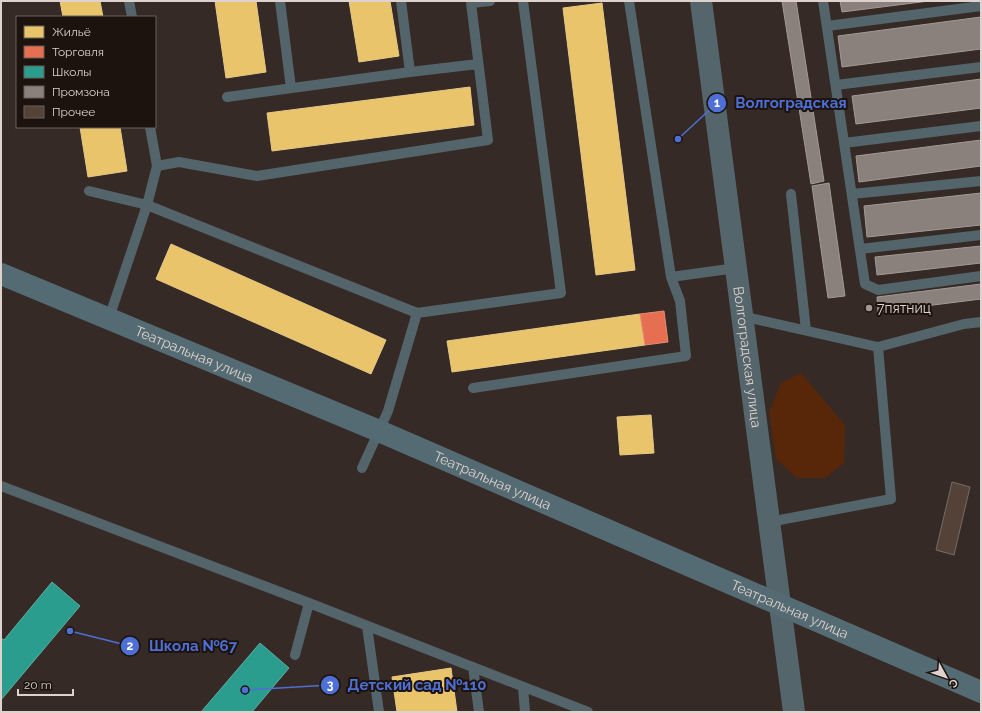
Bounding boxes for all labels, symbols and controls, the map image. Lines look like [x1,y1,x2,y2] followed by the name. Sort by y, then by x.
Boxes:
[16,16,156,128] legend
[52,25,91,39] text: Жильё
[52,45,104,59] text: Торговля
[52,65,91,79] text: Школы
[52,85,110,99] text: Промзона
[707,89,855,116] callout: Волгоградская
[735,94,847,112] text: Волгоградская
[714,96,720,110] text: 1
[52,105,95,119] text: Прочее
[730,285,765,429] street label: Волгоградская улица
[877,300,931,316] place label: 7пятниц
[864,303,874,313] marker: 7пятниц
[133,323,255,386] street label: Театральная улица
[431,448,554,513] street label: Театральная улица
[729,577,851,642] street label: Театральная улица
[120,632,245,659] callout: Школа №67
[149,637,238,655] text: Школа №67
[127,639,134,653] text: 2
[926,657,966,697] north arrow
[18,671,73,697] scale bar
[320,671,494,698] callout: Детский сад №110
[348,676,486,694] text: Детский сад №110
[946,676,961,691] text: С
[24,678,52,692] text: 20 m
[327,678,334,692] text: 3

